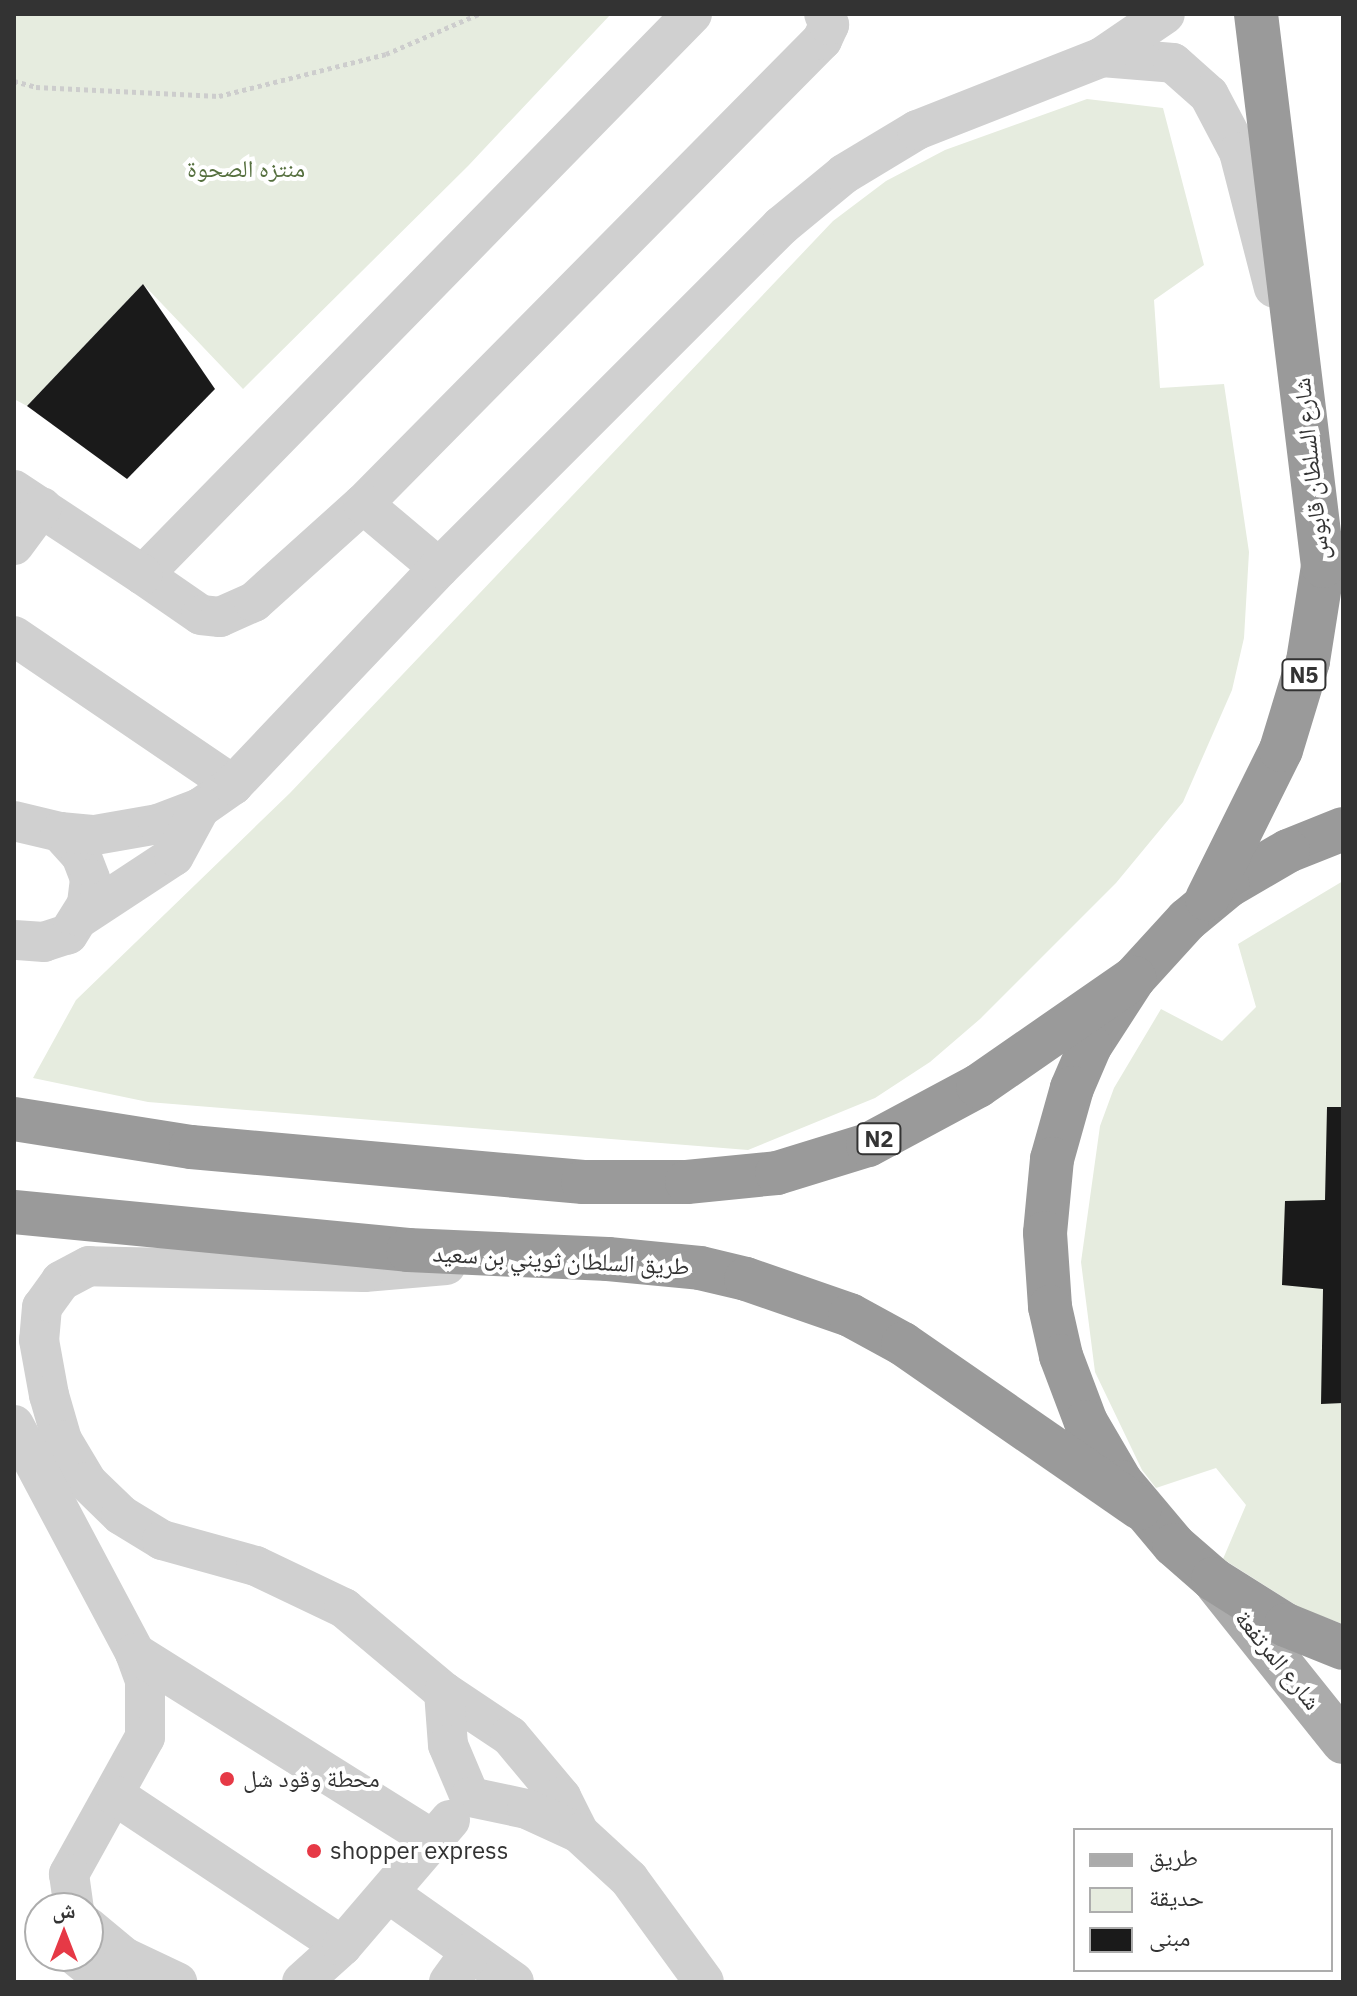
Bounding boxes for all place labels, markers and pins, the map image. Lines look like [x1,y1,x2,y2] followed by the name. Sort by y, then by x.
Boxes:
[243,1765,380,1793] place label: محطة وقود شل
[218,1770,236,1788] marker: محطة وقود شل
[330,1837,508,1865] place label: shopper express
[305,1842,323,1860] marker: shopper express

